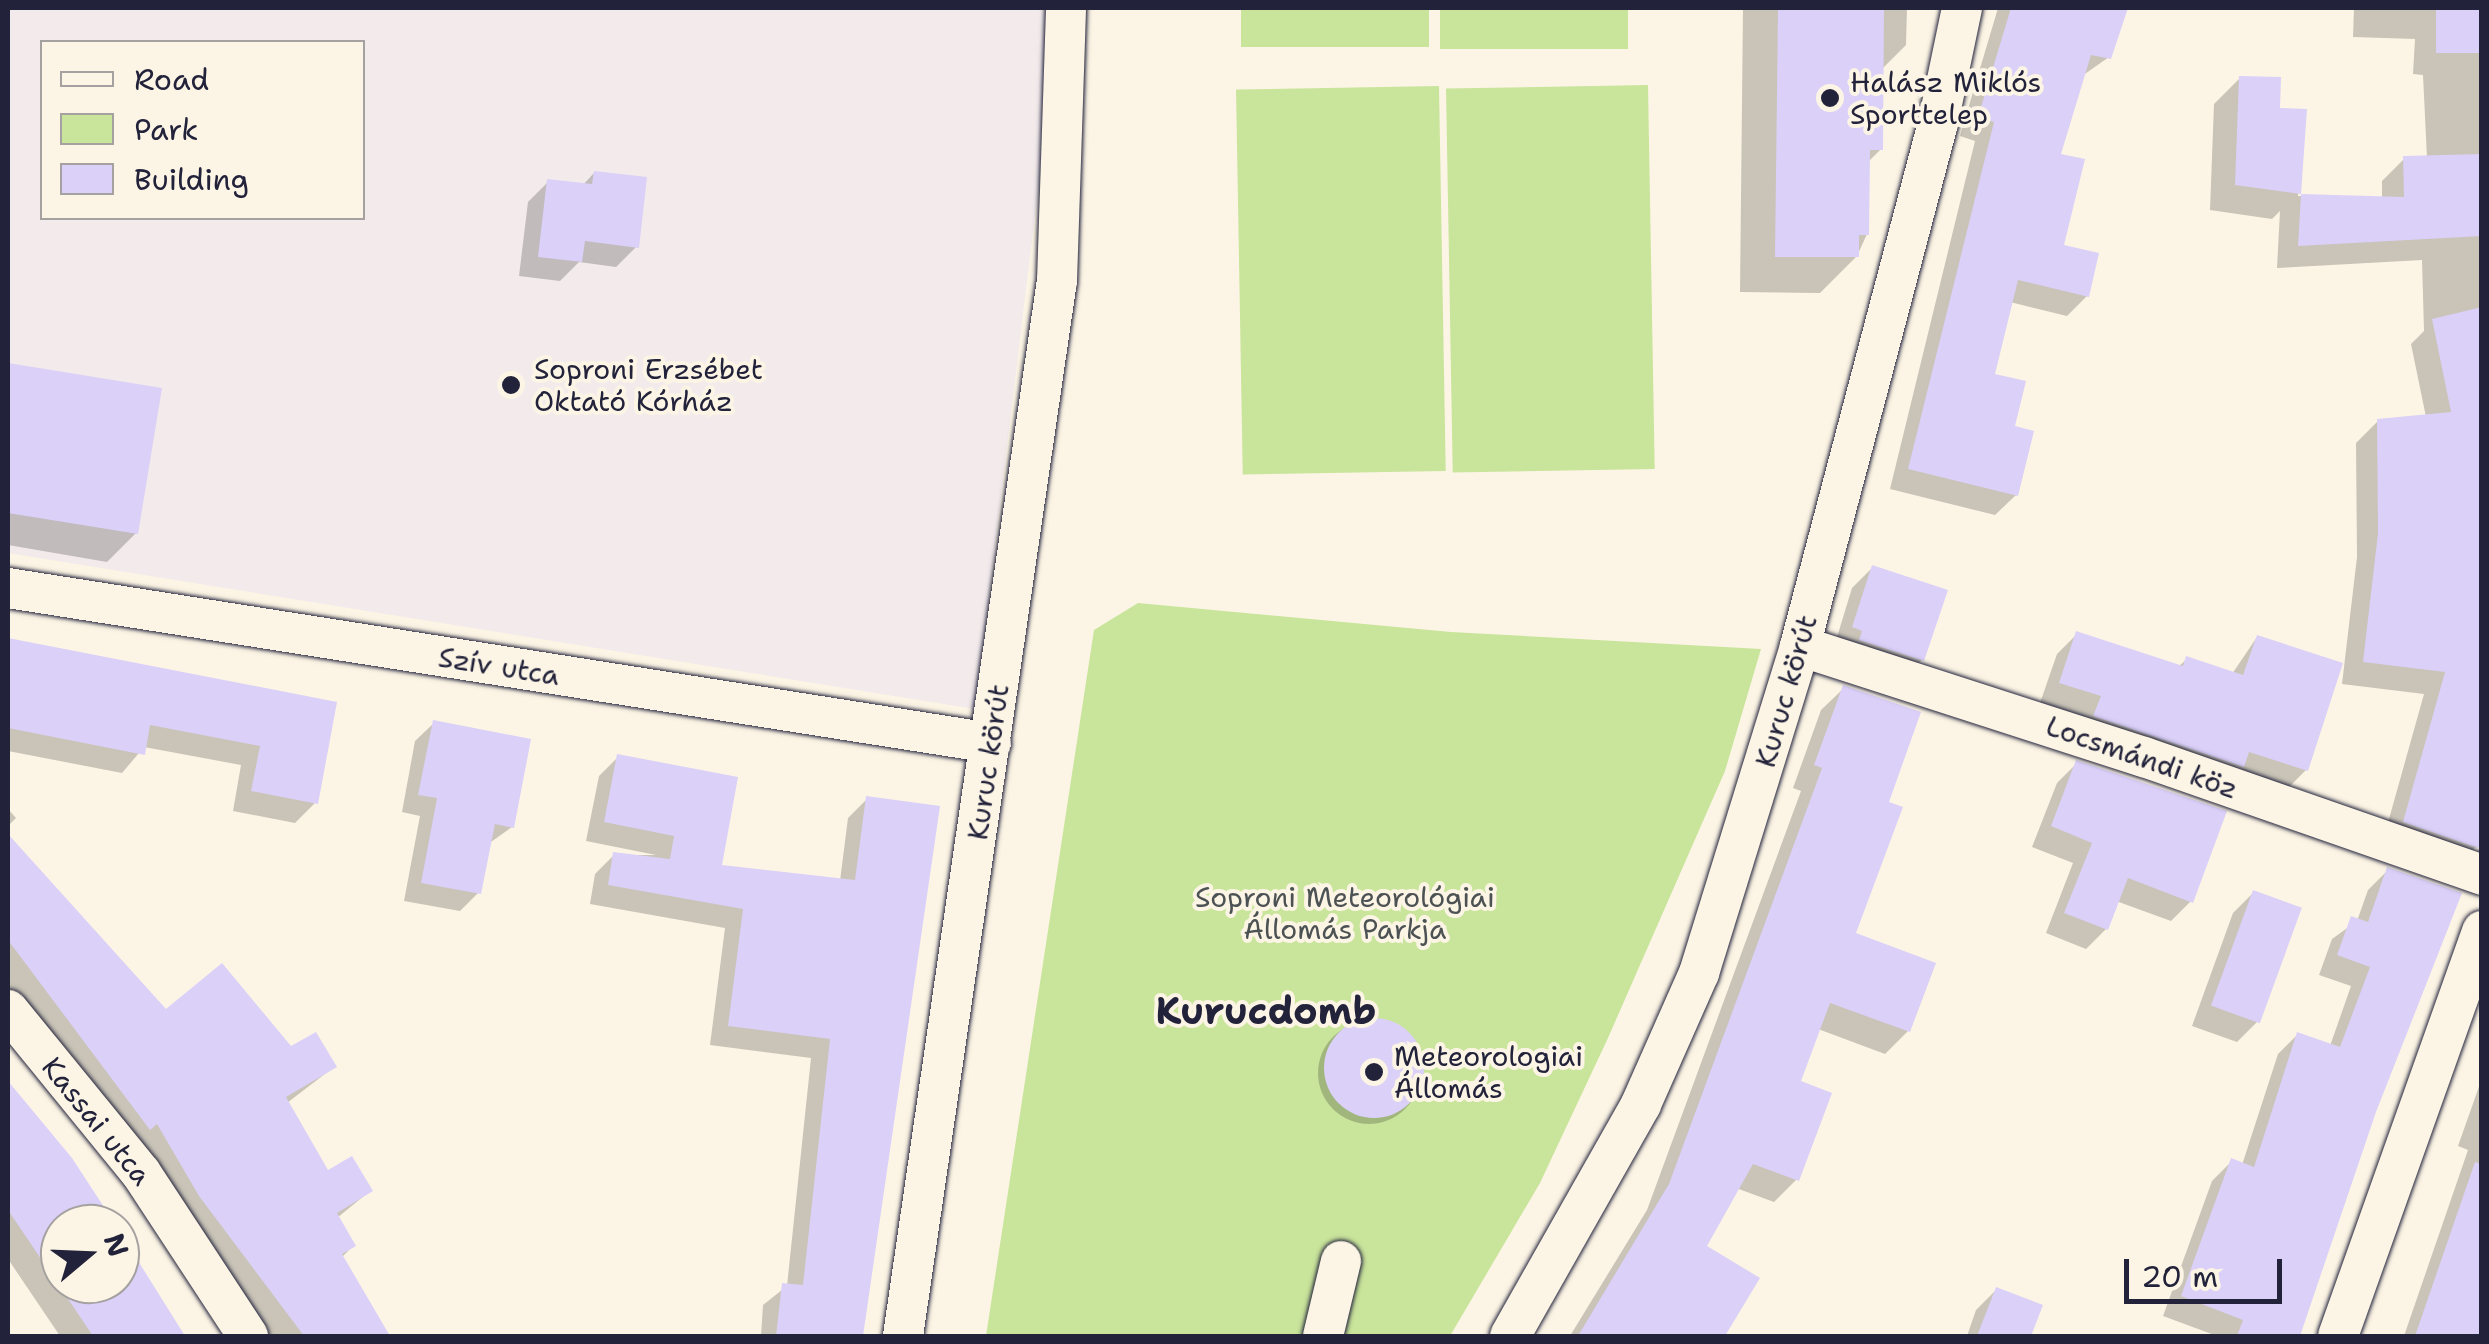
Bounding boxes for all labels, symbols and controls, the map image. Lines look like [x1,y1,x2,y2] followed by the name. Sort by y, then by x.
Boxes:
[40,40,365,220] legend
[134,59,209,100] text: Road
[1850,65,2041,131] place label: Halász Miklós Sporttelep
[1819,87,1841,109] marker: Halász Miklós Sporttelep
[134,109,198,150] text: Park
[134,159,249,200] text: Building
[534,352,763,418] place label: Soproni Erzsébet Oktató Kórház
[498,372,524,398] marker: Soproni Erzsébet Oktató Kórház
[1748,611,1824,771] street label: Kuruc körút
[436,640,562,692] street label: Szív utca
[960,682,1016,842] street label: Kuruc körút
[2042,708,2242,806] street label: Locsmándi köz
[1195,880,1495,946] park label: Soproni Meteorológiai Állomás Parkja
[1156,988,1376,1034] district label: Kurucdomb
[1394,1039,1583,1105] place label: Meteorologiai Állomás
[35,1050,159,1192] street label: Kassai utca
[1363,1061,1385,1083] marker: Meteorologiai Állomás
[40,1204,140,1304] north arrow
[95,1228,138,1262] text: N
[2129,1239,2286,1301] scale bar
[2141,1256,2218,1297] text: 20 m

